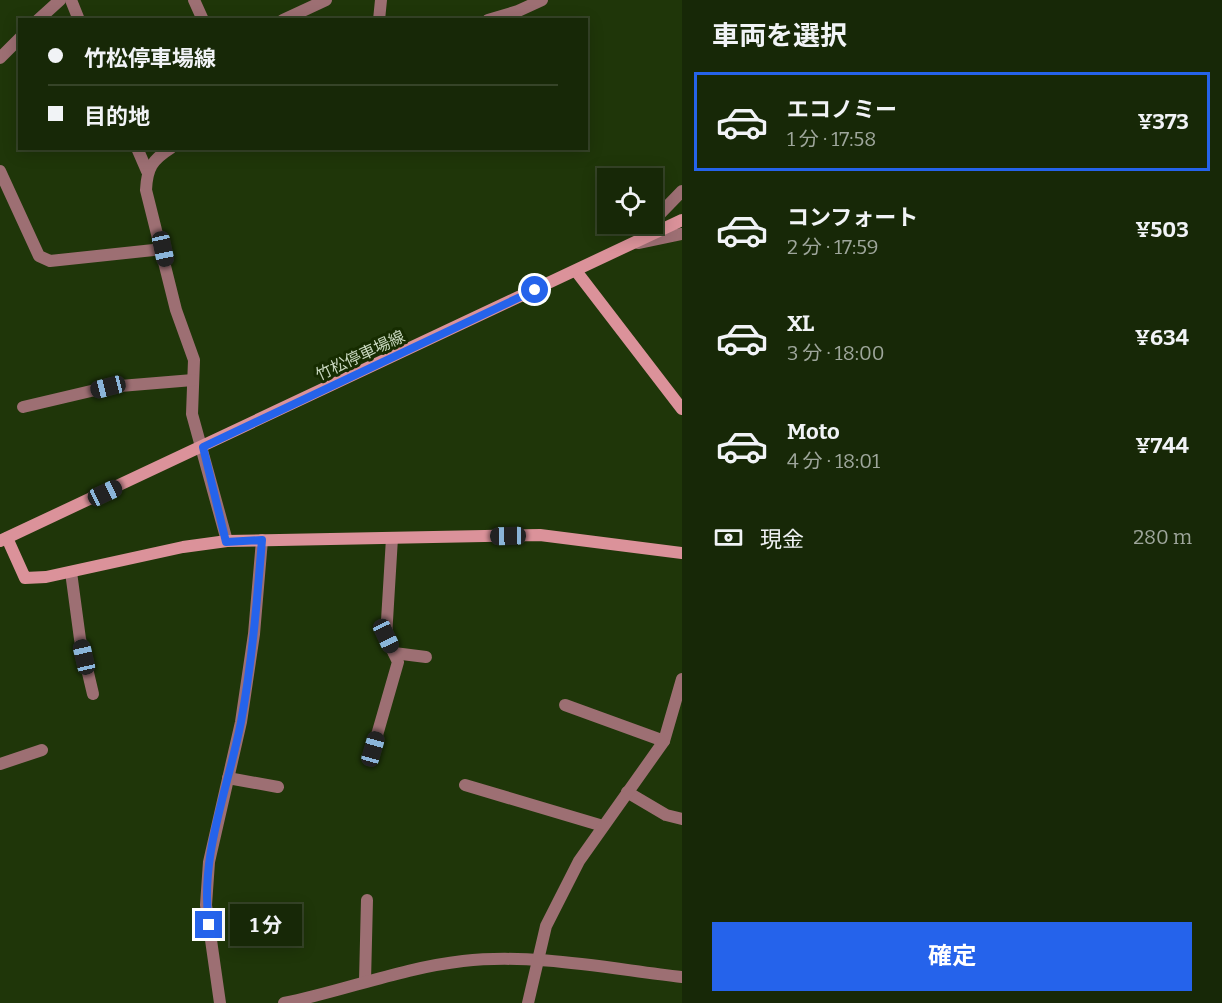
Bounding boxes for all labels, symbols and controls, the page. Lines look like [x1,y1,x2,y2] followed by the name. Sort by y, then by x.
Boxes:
[712,20,847,52] text: 車両を選択
[84,45,216,72] text: 竹松停車場線
[715,95,769,149] icon: car
[787,96,897,123] text: エコノミー
[84,103,150,130] text: 目的地
[1137,108,1189,135] text: ¥373
[787,127,876,151] text: 1 分 · 17:58
[597,168,663,234] map controls
[597,168,663,234] button: locate
[715,203,769,257] icon: car
[787,204,918,231] text: コンフォート
[1135,216,1189,243] text: ¥503
[150,230,176,268] car
[787,235,878,259] text: 2 分 · 17:59
[521,276,548,303] route start
[787,310,814,337] text: XL
[715,311,769,365] icon: car
[1135,324,1189,351] text: ¥634
[313,327,408,384] street label: 竹松停車場線
[787,341,885,365] text: 3 分 · 18:00
[88,374,128,400] car
[787,418,840,445] text: Moto
[715,419,769,473] icon: car
[1135,432,1189,459] text: ¥744
[787,449,880,473] text: 4 分 · 18:01
[85,477,125,509] car
[712,521,745,554] icon: cash
[1133,525,1192,549] text: 280 m
[760,526,804,553] text: 現金
[490,527,526,545] car
[370,616,402,656] car
[71,637,97,677] car
[359,729,387,769] car
[230,904,302,946] callout: 1 分
[195,911,222,938] route end
[250,913,282,937] text: 1 分
[712,922,1192,991] button: 確定

